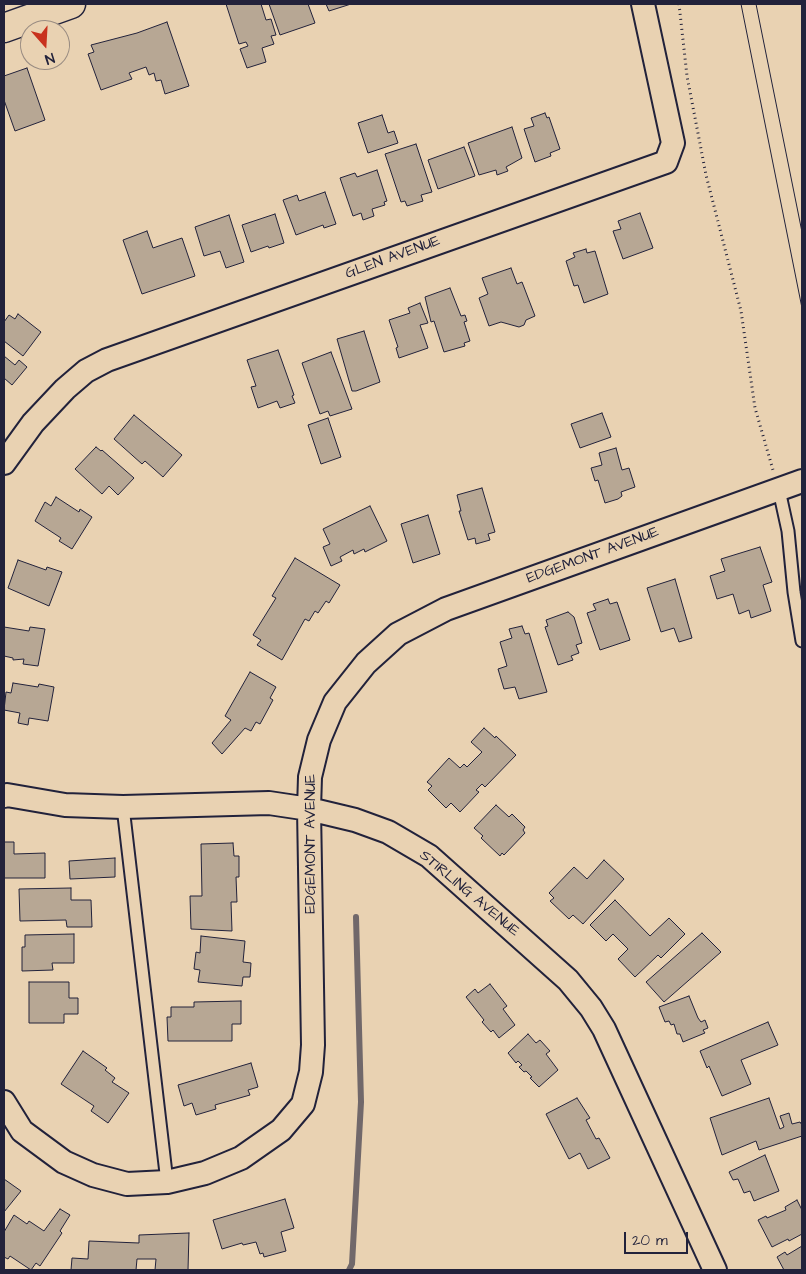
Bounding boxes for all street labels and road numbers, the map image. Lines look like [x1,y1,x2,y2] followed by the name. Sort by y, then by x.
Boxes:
[343,233,443,283] street label: GLEN AVENUE
[524,524,662,588] street label: EDGEMONT AVENUE
[303,774,321,914] street label: EDGEMONT AVENUE
[415,847,523,941] street label: STIRLING AVENUE

